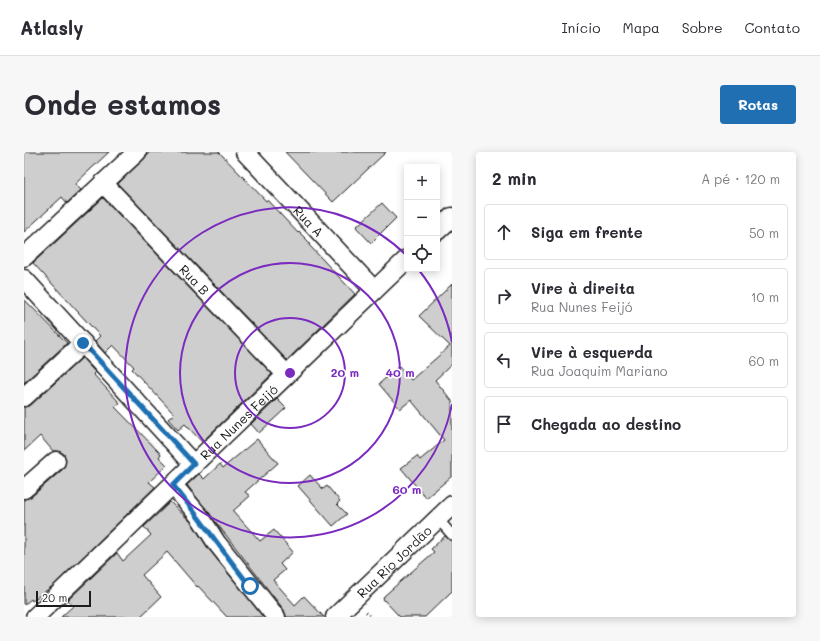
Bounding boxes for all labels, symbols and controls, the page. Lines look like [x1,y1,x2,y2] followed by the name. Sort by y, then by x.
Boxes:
[20,15,83,40] text: Atlasly
[561,18,601,37] text: Início
[623,18,660,37] text: Mapa
[682,18,723,37] text: Sobre
[745,18,800,37] text: Contato
[720,85,796,124] button: Rotas
[24,86,221,122] text: Onde estamos
[404,164,440,272] map controls
[404,164,440,200] button: +
[492,167,537,189] text: 2 min
[701,170,780,187] text: A pé · 120 m
[404,200,440,236] button: −
[290,201,328,240] street label: Rua A
[493,221,515,243] icon: ahead
[531,222,643,242] text: Siga em frente
[749,224,779,241] text: 50 m
[404,236,440,272] button: locate
[176,260,214,298] street label: Rua B
[531,278,635,298] text: Vire à direita
[493,285,515,307] icon: right
[751,288,779,305] text: 10 m
[531,298,633,315] text: Rua Nunes Feijó
[74,334,92,352] route end
[531,342,653,362] text: Vire à esquerda
[493,349,515,371] icon: left
[749,352,779,369] text: 60 m
[531,362,668,379] text: Rua Joaquim Mariano
[331,364,359,380] text: 20 m
[385,364,415,380] text: 40 m
[283,366,297,380] centre of rings
[196,380,281,463] street label: Rua Nunes Feijó
[493,413,515,435] icon: arrive
[531,414,681,434] text: Chegada ao destino
[393,481,421,497] text: 60 m
[352,521,435,601] street label: Rua Rio Jordão
[241,577,259,595] route start
[36,589,91,608] scale bar
[42,590,67,605] text: 20 m

